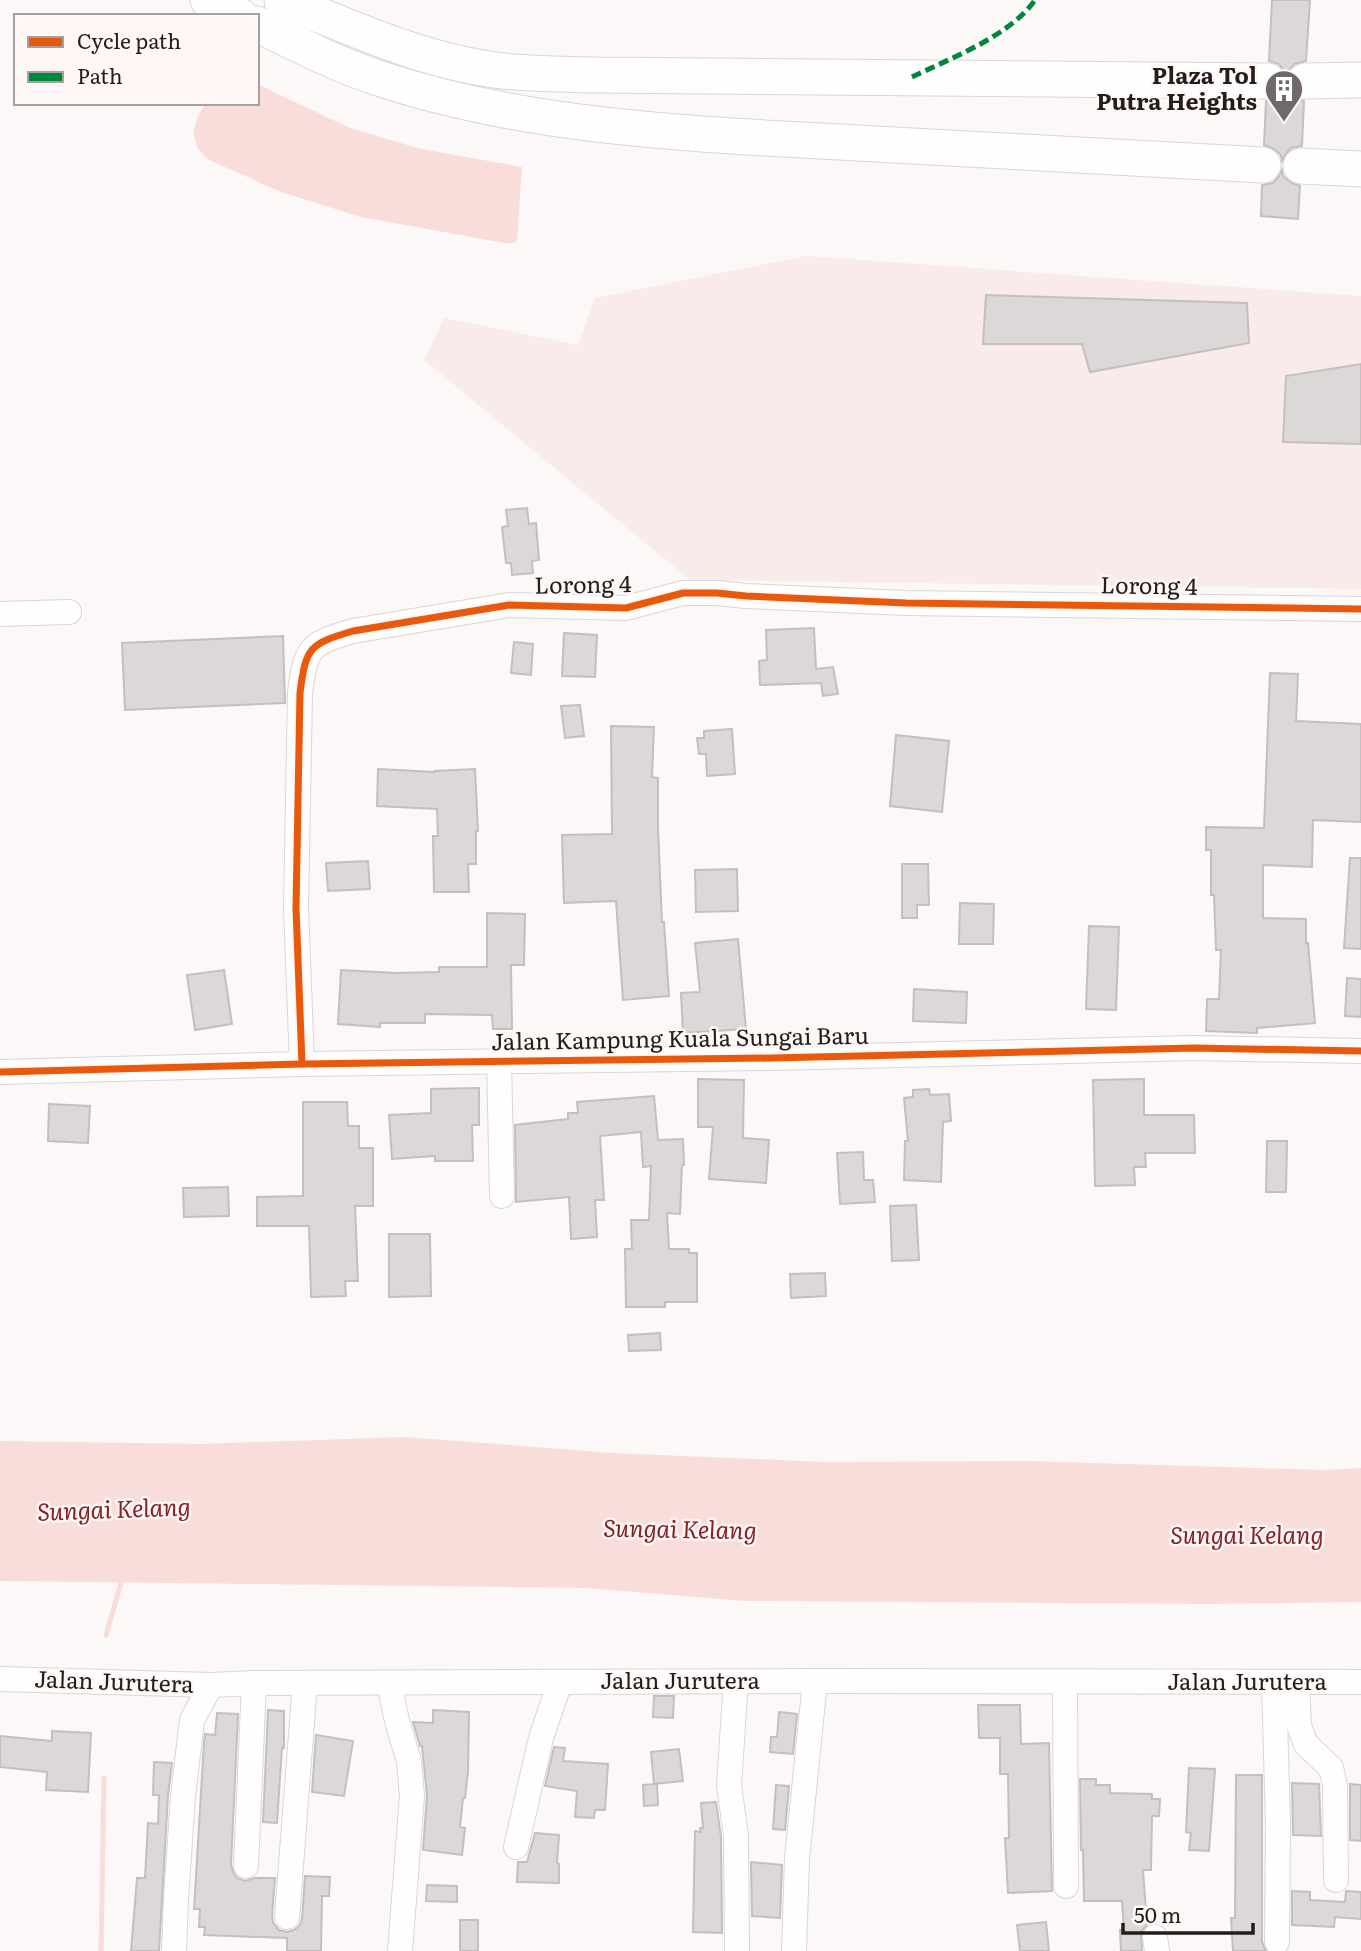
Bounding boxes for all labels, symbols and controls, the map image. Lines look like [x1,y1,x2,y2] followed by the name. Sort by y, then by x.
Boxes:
[14,14,259,105] legend
[77,24,181,55] text: Cycle path
[1096,57,1257,117] place label: Plaza Tol Putra Heights
[77,59,123,90] text: Path
[1263,68,1305,123] building icon: Plaza Tol Putra Heights
[534,565,632,601] street label: Lorong 4
[1100,566,1198,602] street label: Lorong 4
[491,1017,869,1057] street label: Jalan Kampung Kuala Sungai Baru
[37,1487,191,1528] water label: Sungai Kelang
[603,1509,757,1546] water label: Sungai Kelang
[1170,1516,1324,1551] water label: Sungai Kelang
[34,1660,195,1700] street label: Jalan Jurutera
[600,1662,760,1696] street label: Jalan Jurutera
[1167,1663,1327,1697] street label: Jalan Jurutera
[1123,1892,1252,1936] scale bar
[1134,1898,1181,1929] text: 50 m

